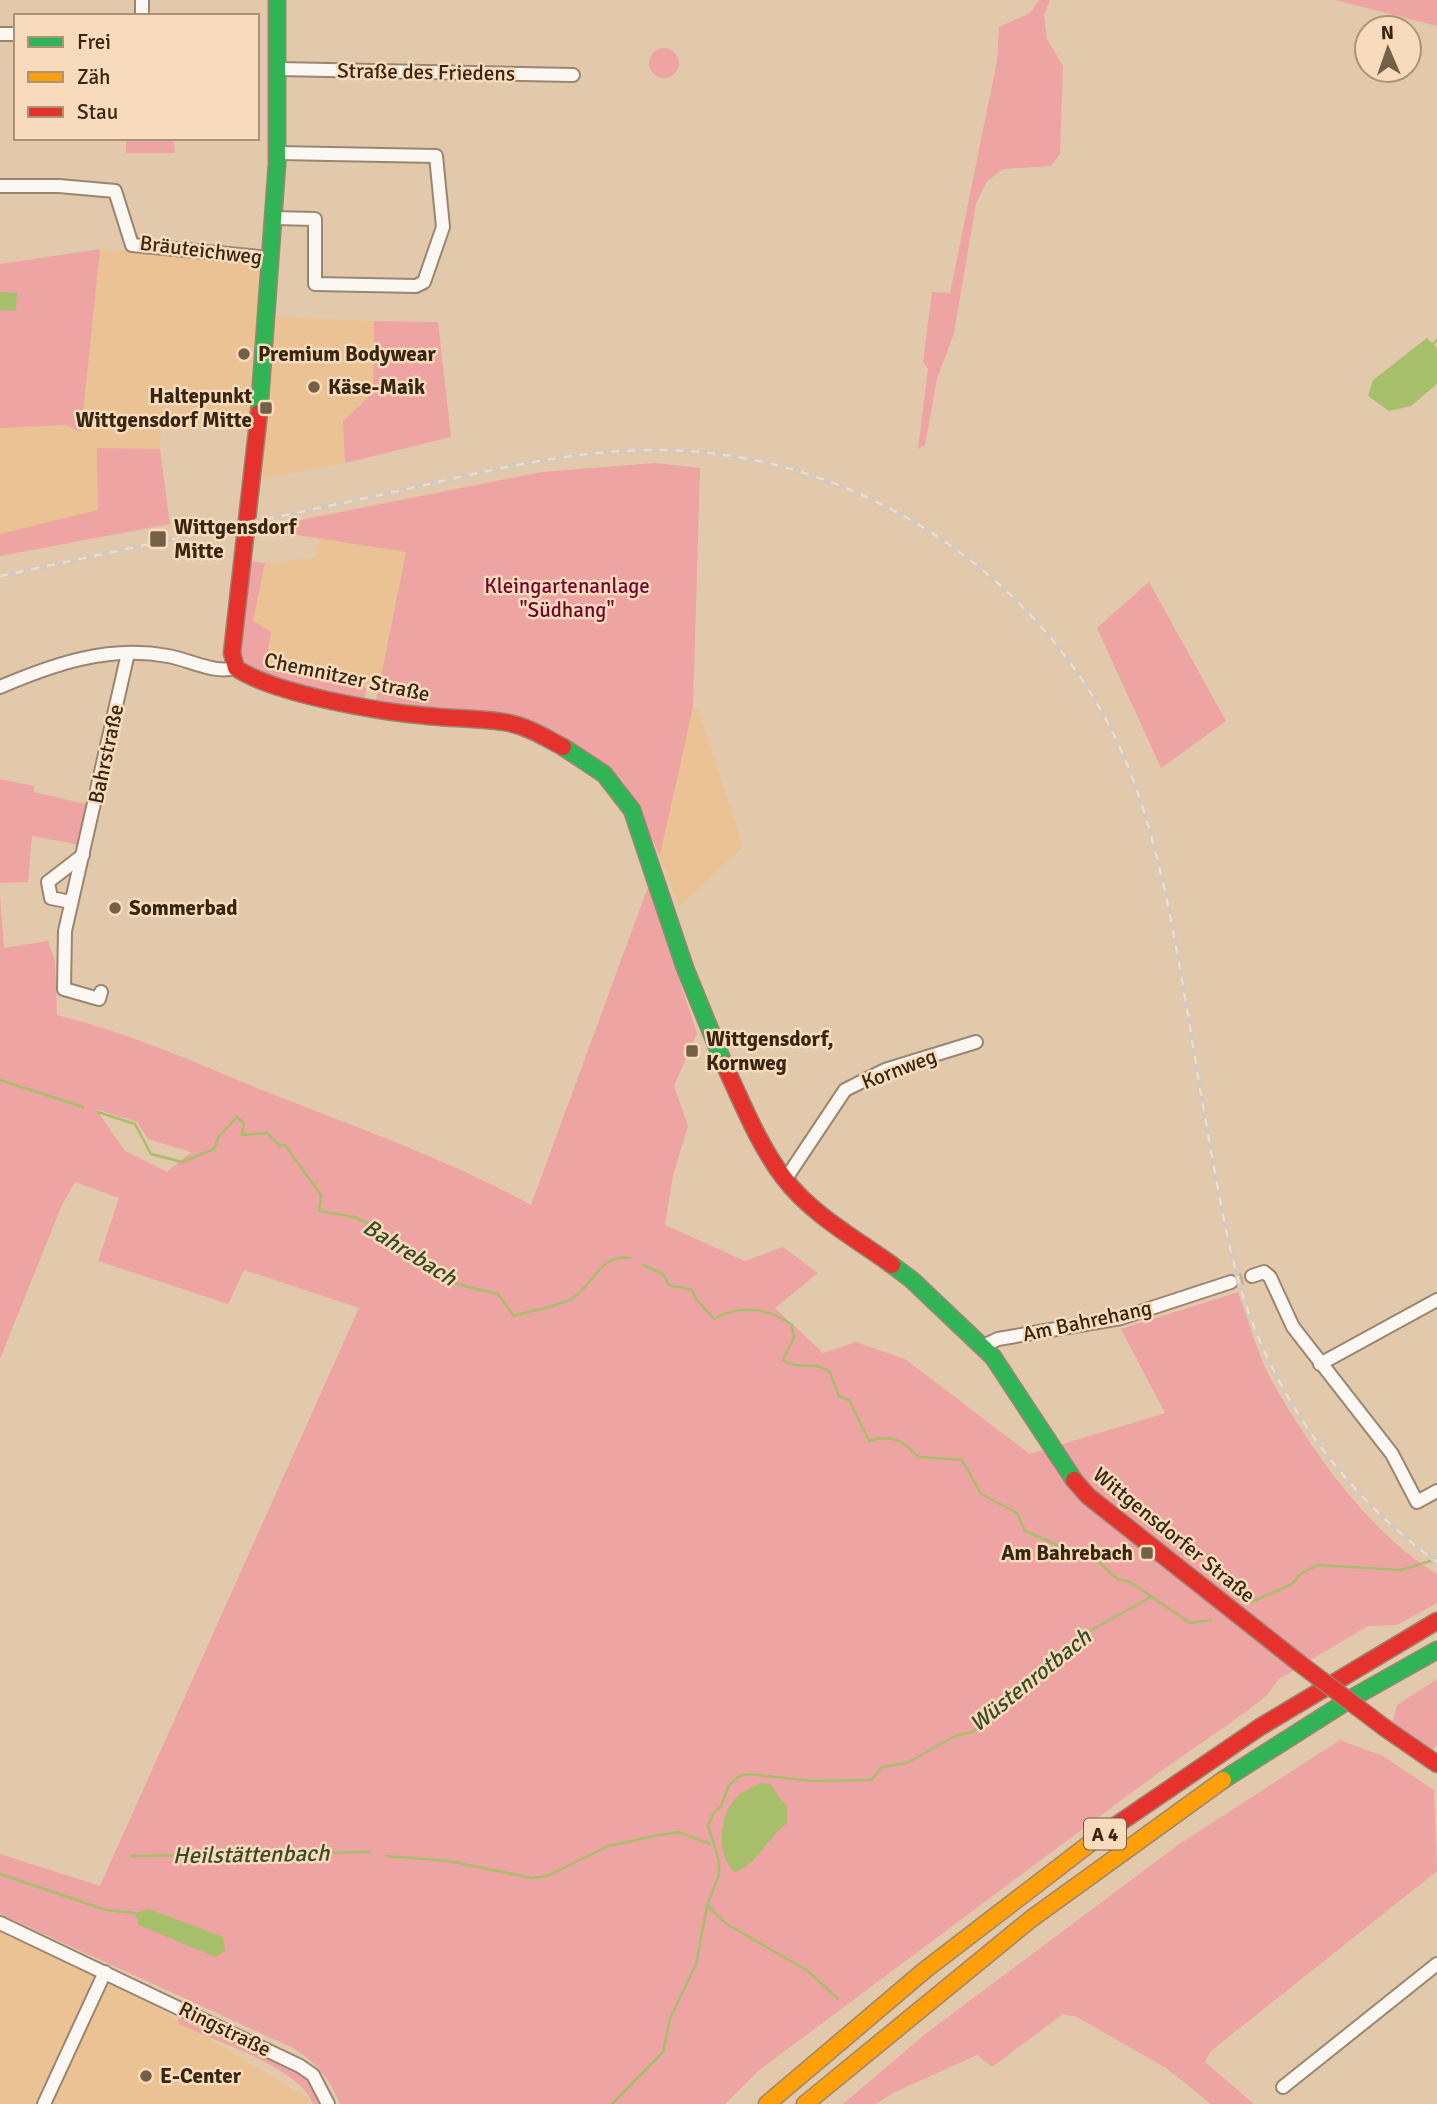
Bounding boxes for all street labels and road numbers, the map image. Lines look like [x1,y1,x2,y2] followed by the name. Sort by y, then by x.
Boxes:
[337,57,515,87] street label: Straße des Friedens
[138,230,264,270] street label: Bräuteichweg
[262,647,432,707] street label: Chemnitzer Straße
[83,702,129,806] street label: Bahrstraße
[858,1043,940,1095] street label: Kornweg
[1020,1295,1154,1347] street label: Am Bahrehang
[1088,1462,1260,1608] street label: Wittgensdorfer Straße
[1084,1818,1126,1850] road number: A 4
[175,1996,275,2062] street label: Ringstraße

